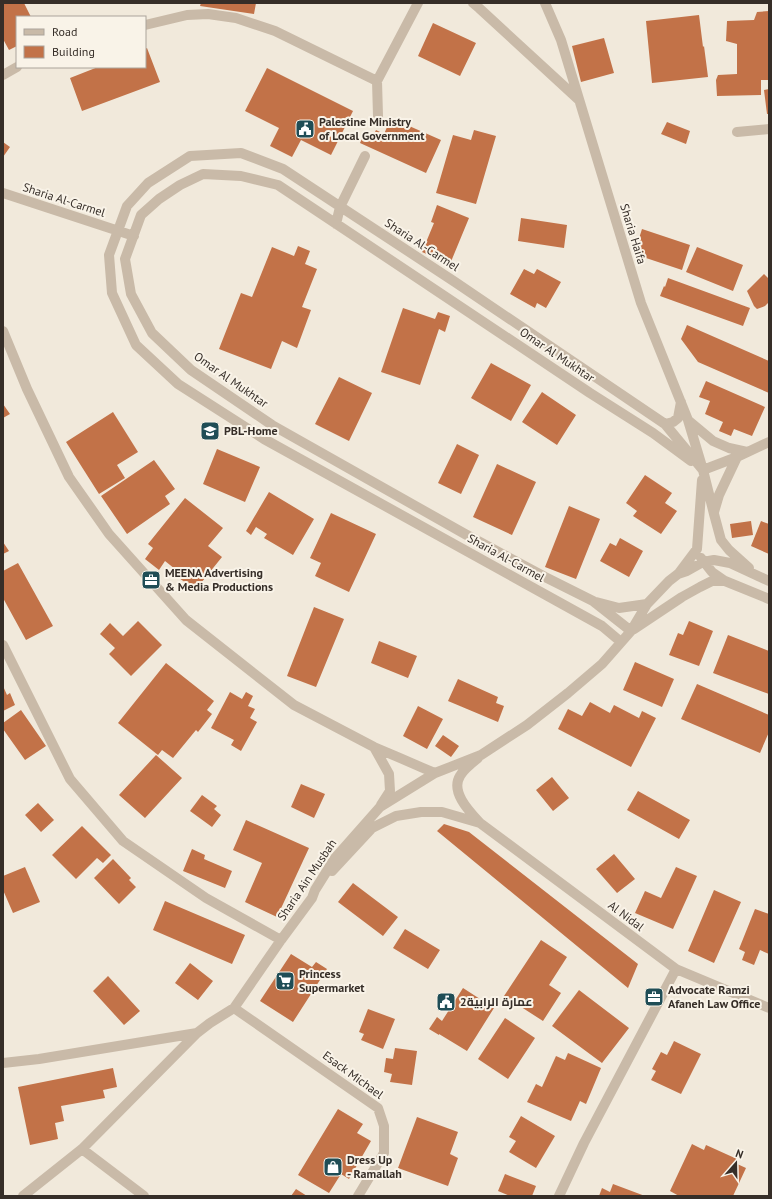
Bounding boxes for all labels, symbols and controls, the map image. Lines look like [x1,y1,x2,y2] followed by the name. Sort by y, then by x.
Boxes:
[16,16,146,68] legend
[52,24,77,39] text: Road
[52,44,95,59] text: Building
[319,114,425,143] place label: Palestine Ministry of Local Government
[294,118,316,140] public building icon: Palestine Ministry of Local Government
[21,179,108,220] street label: Sharia Al-Carmel
[617,202,650,266] street label: Sharia Haifa
[382,215,463,275] street label: Sharia Al-Carmel
[517,324,597,385] street label: Omar Al Mukhtar
[191,349,271,411] street label: Omar Al Mukhtar
[199,420,221,442] school or university icon: PBL-Home
[224,423,278,438] place label: PBL-Home
[465,530,548,585] street label: Sharia Al-Carmel
[165,565,273,594] place label: MEENA Advertising & Media Productions
[140,569,162,591] office icon: MEENA Advertising & Media Productions
[274,836,339,923] street label: Sharia Ain Musbah
[605,897,648,934] street label: Al Nidal
[299,966,365,995] place label: Princess Supermarket
[274,970,296,992] supermarket icon: Princess Supermarket
[668,982,760,1011] place label: Advocate Ramzi Afaneh Law Office
[643,986,665,1008] office icon: Advocate Ramzi Afaneh Law Office
[435,991,457,1013] public building icon: عمارة الرابية2
[460,994,532,1010] place label: عمارة الرابية2
[320,1047,387,1102] street label: Esack Michael
[716,1143,756,1183] north arrow
[734,1146,745,1161] text: N
[347,1152,402,1181] place label: Dress Up - Ramallah
[322,1156,344,1178] shop icon: Dress Up - Ramallah

